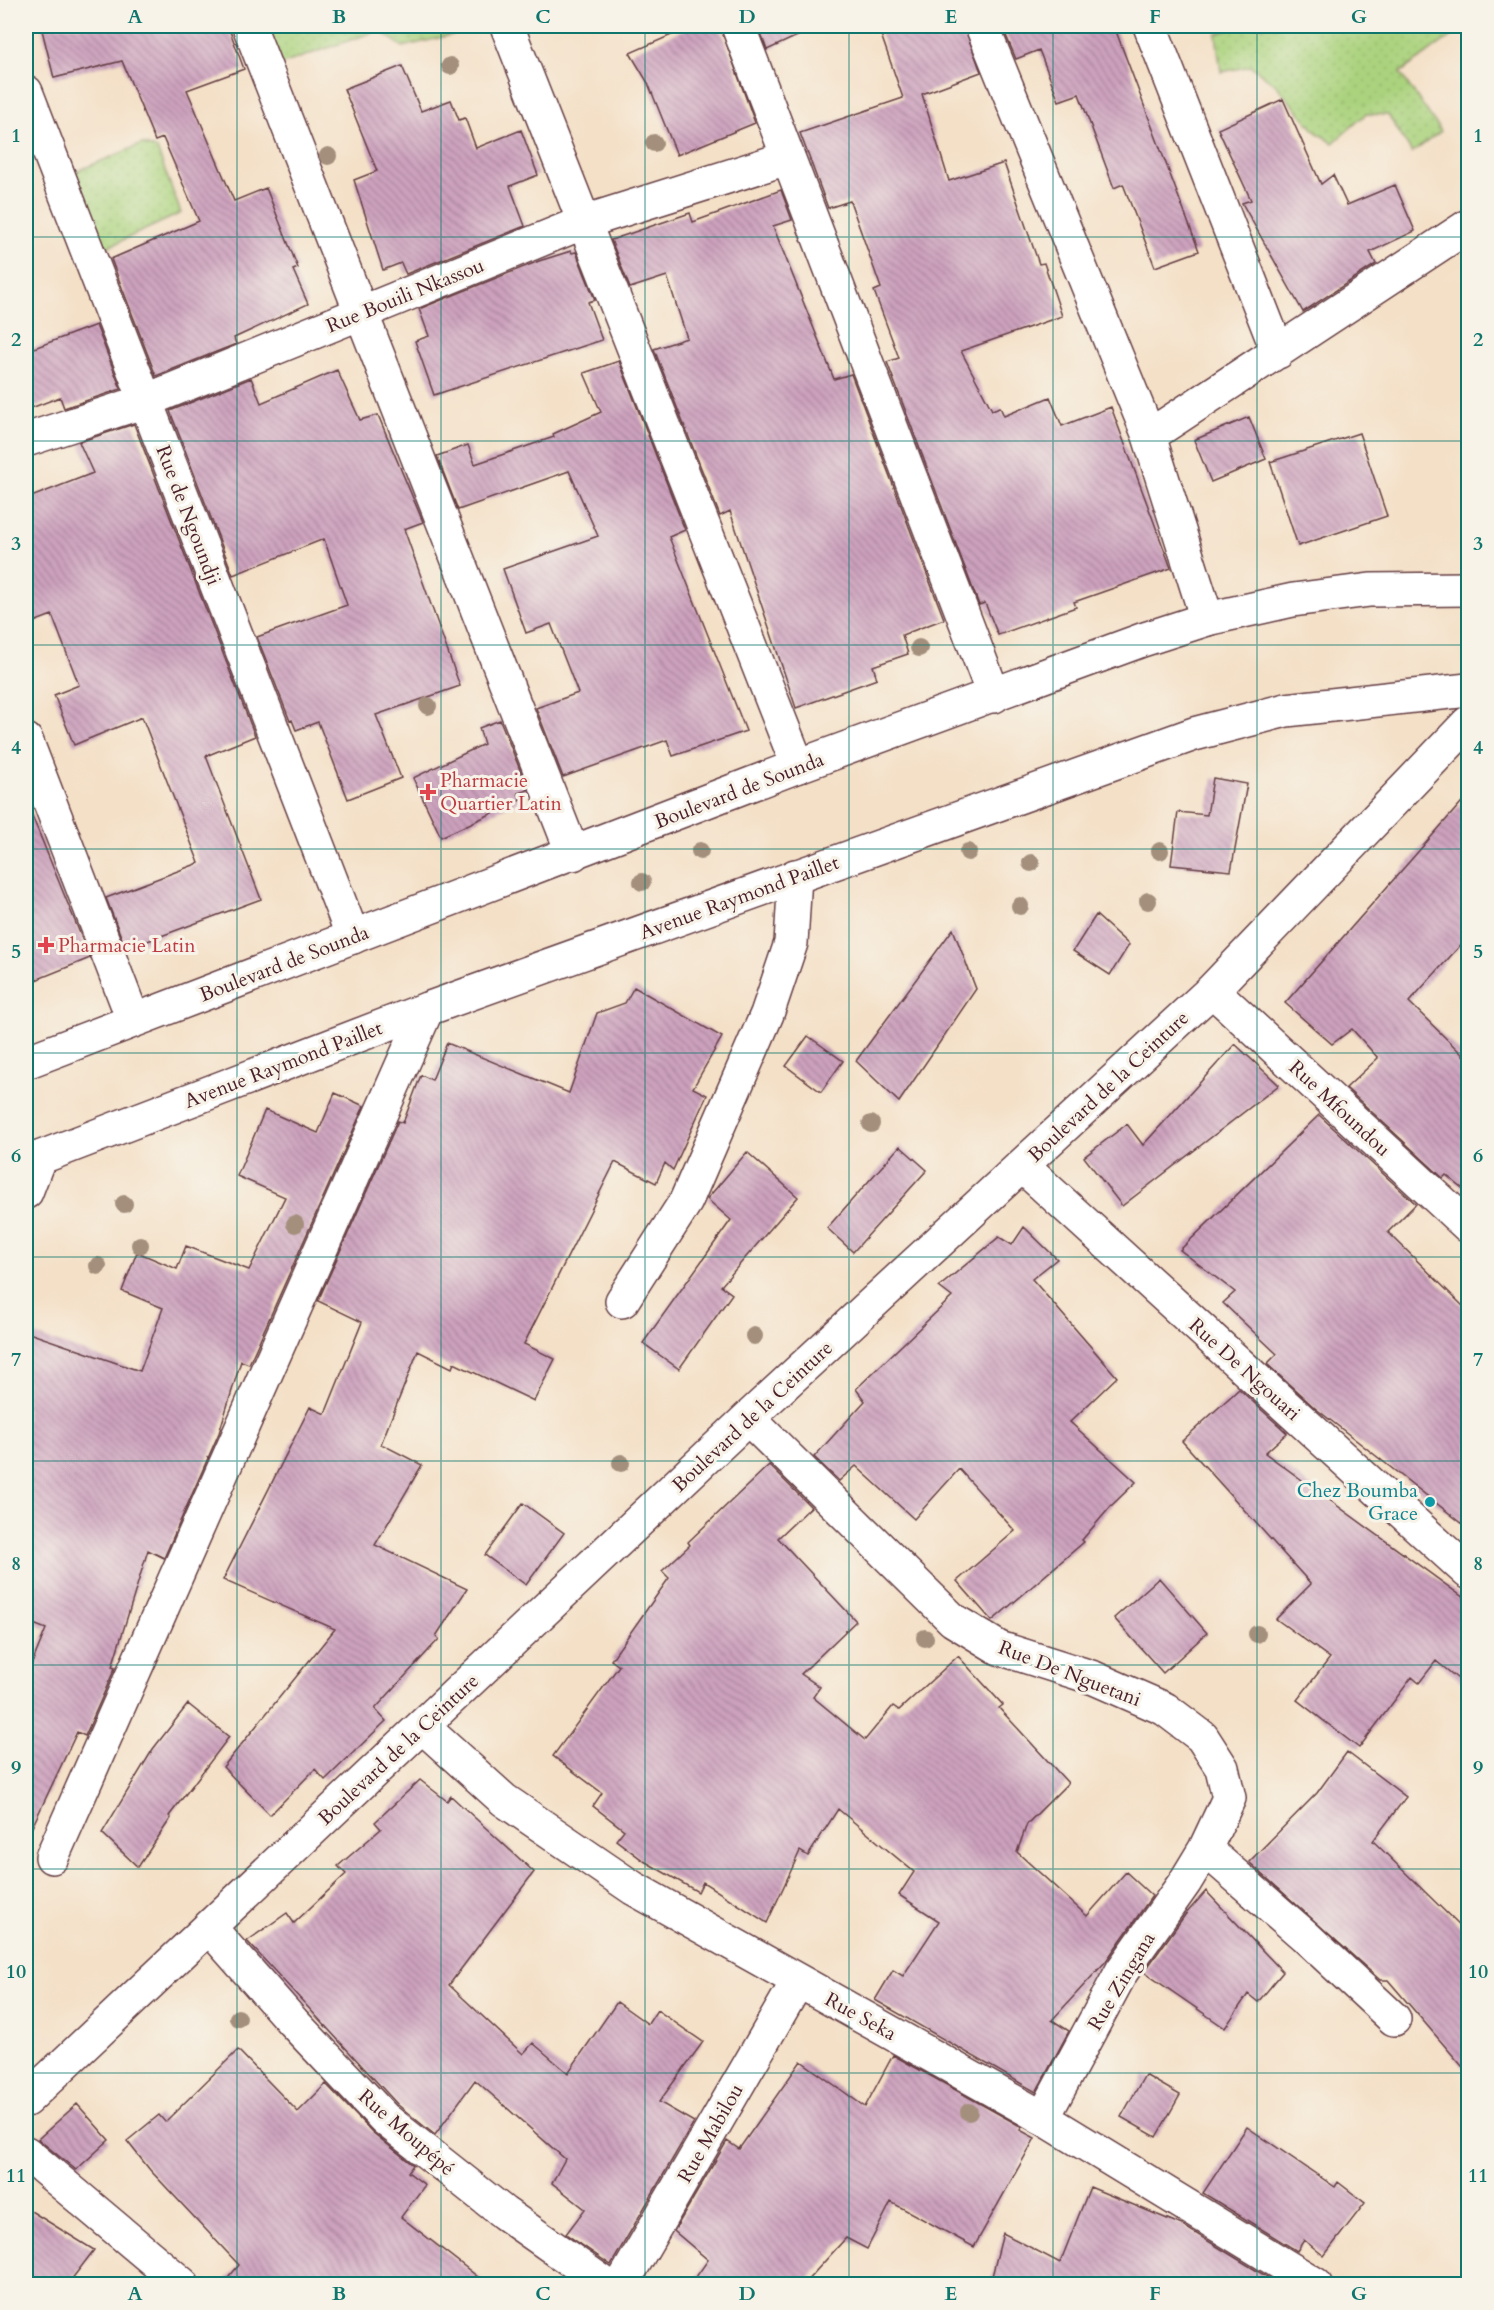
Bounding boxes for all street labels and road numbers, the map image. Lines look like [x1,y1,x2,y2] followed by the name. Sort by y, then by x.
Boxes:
[322,251,488,339] street label: Rue Bouili Nkassou
[149,441,228,589] street label: Rue de Ngoundji
[651,746,828,835] street label: Boulevard de Sounda
[636,849,843,946] street label: Avenue Raymond Paillet
[196,919,373,1008] street label: Boulevard de Sounda
[1022,1005,1195,1168] street label: Boulevard de la Ceinture
[180,1014,387,1115] street label: Avenue Raymond Paillet
[1283,1054,1396,1163] street label: Rue Mfoundou
[1183,1312,1307,1427] street label: Rue De Ngouari
[666,1335,839,1498] street label: Boulevard de la Ceinture
[995,1634,1145,1713] street label: Rue De Nguetani
[312,1668,485,1831] street label: Boulevard de la Ceinture
[1081,1927,1162,2036] street label: Rue Zingana
[820,1986,902,2047] street label: Rue Seka
[671,2079,750,2188] street label: Rue Mabilou
[353,2083,461,2182] street label: Rue Moupépé

